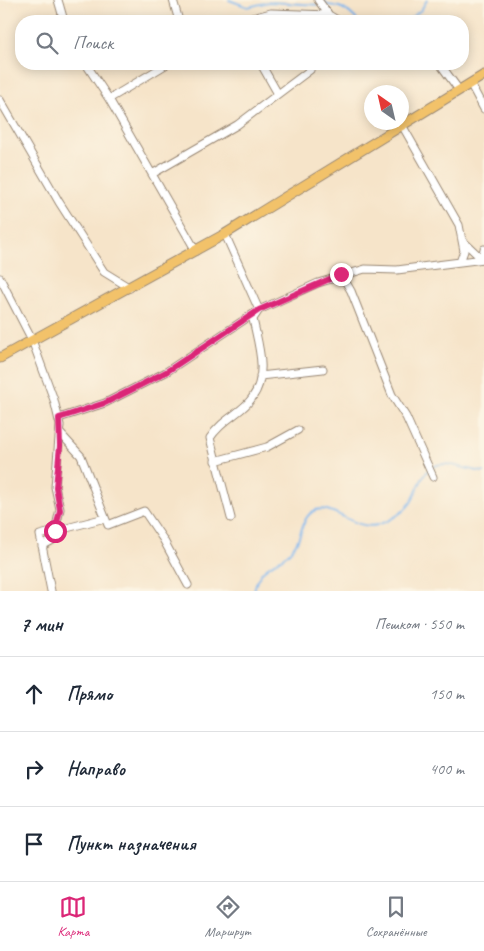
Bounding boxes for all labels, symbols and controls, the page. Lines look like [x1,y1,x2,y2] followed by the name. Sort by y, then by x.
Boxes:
[15,15,469,70] search box
[33,29,61,57] icon: search
[73,31,113,55] text: Поиск
[364,85,409,130] north arrow
[330,263,353,286] route end
[44,520,67,543] route start
[20,611,63,637] text: 7 мин
[375,614,464,634] text: Пешком · 550 m
[20,680,48,708] icon: ahead
[67,682,112,706] text: Прямо
[430,684,464,704] text: 150 m
[20,755,48,783] icon: right
[67,757,125,781] text: Направо
[430,759,464,779] text: 400 m
[20,830,48,858] icon: arrive
[67,832,196,856] text: Пункт назначения
[57,893,90,940] tab: Карта
[204,893,251,940] tab: Маршрут
[366,893,426,940] tab: Сохранённые

